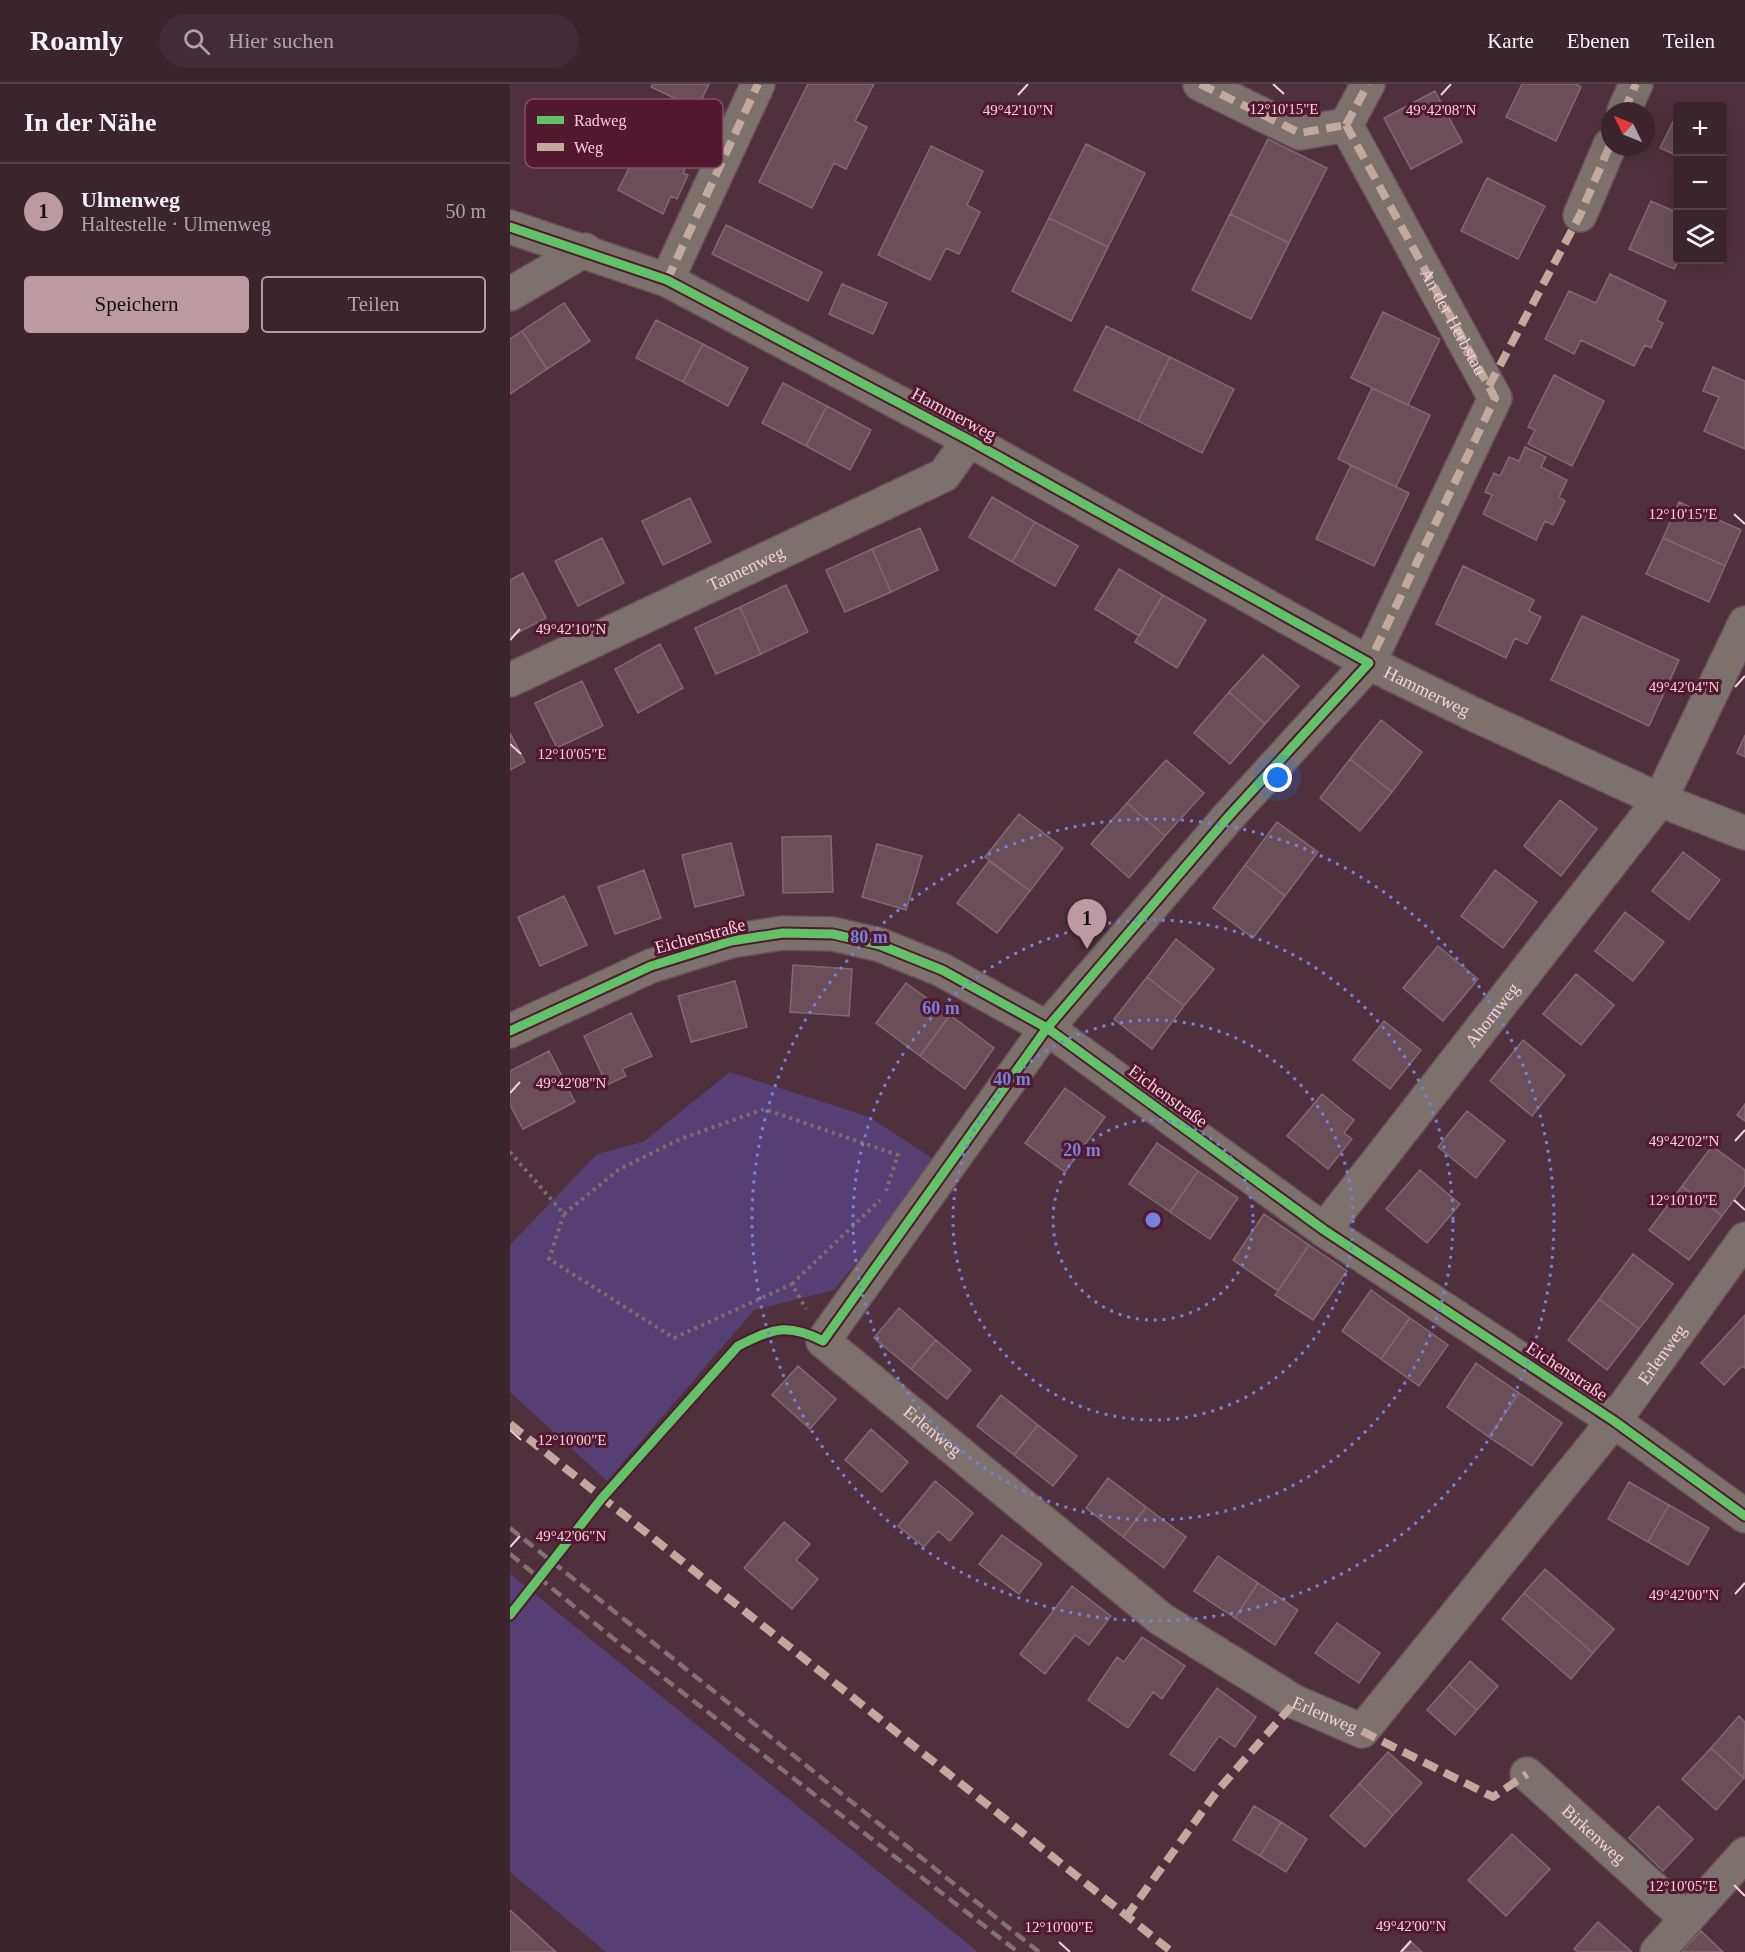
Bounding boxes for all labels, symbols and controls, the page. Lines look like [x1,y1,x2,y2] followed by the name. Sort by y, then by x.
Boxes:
[159,14,579,68] search box
[30,25,123,56] text: Roamly
[180,25,213,58] icon: search
[228,28,334,53] text: Hier suchen
[1487,29,1534,53] text: Karte
[1567,29,1630,53] text: Ebenen
[1663,29,1715,53] text: Teilen
[525,99,723,168] legend
[1250,101,1319,117] text: 12°10'15"E
[983,102,1053,118] text: 49°42'10"N
[1406,102,1476,118] text: 49°42'08"N
[1601,102,1655,156] north arrow
[1673,102,1727,264] map controls
[1673,102,1727,156] button: +
[24,108,156,137] text: In der Nähe
[574,112,626,130] text: Radweg
[574,139,603,157] text: Weg
[1673,156,1727,210] button: −
[81,187,180,212] text: Ulmenweg
[39,200,49,222] text: 1
[445,200,486,222] text: 50 m
[1673,210,1727,264] button: layers
[81,213,271,235] text: Haltestelle · Ulmenweg
[1416,265,1491,379] street label: An der Herbstau
[24,276,249,333] button: Speichern
[261,276,486,333] button: Teilen
[908,383,1000,445] street label: Hammerweg
[1649,506,1718,522] text: 12°10'15"E
[704,542,788,595] street label: Tannenweg
[536,621,606,637] text: 49°42'10"N
[1381,662,1473,721] street label: Hammerweg
[1649,679,1719,695] text: 49°42'04"N
[538,746,607,762] text: 12°10'05"E
[1263,763,1292,792] your location
[1068,900,1106,949] pin: 1
[653,914,747,958] street label: Eichenstraße
[850,927,888,947] text: 80 m
[1461,979,1523,1051] street label: Ahornweg
[922,998,960,1018] text: 60 m
[1125,1061,1211,1131] street label: Eichenstraße
[993,1069,1031,1089] text: 40 m
[536,1075,606,1091] text: 49°42'08"N
[1649,1133,1719,1149] text: 49°42'02"N
[1063,1140,1101,1160] text: 20 m
[1649,1192,1718,1208] text: 12°10'10"E
[1143,1210,1163,1230] centre of rings
[1634,1321,1690,1388] street label: Erlenweg
[1523,1337,1611,1405] street label: Eichenstraße
[900,1401,966,1461] street label: Erlenweg
[538,1432,607,1448] text: 12°10'00"E
[536,1528,606,1544] text: 49°42'06"N
[1649,1587,1719,1603] text: 49°42'00"N
[1289,1692,1361,1738] street label: Erlenweg
[1558,1800,1630,1868] street label: Birkenweg
[1649,1878,1718,1894] text: 12°10'05"E
[1376,1918,1446,1934] text: 49°42'00"N
[1025,1919,1094,1935] text: 12°10'00"E

